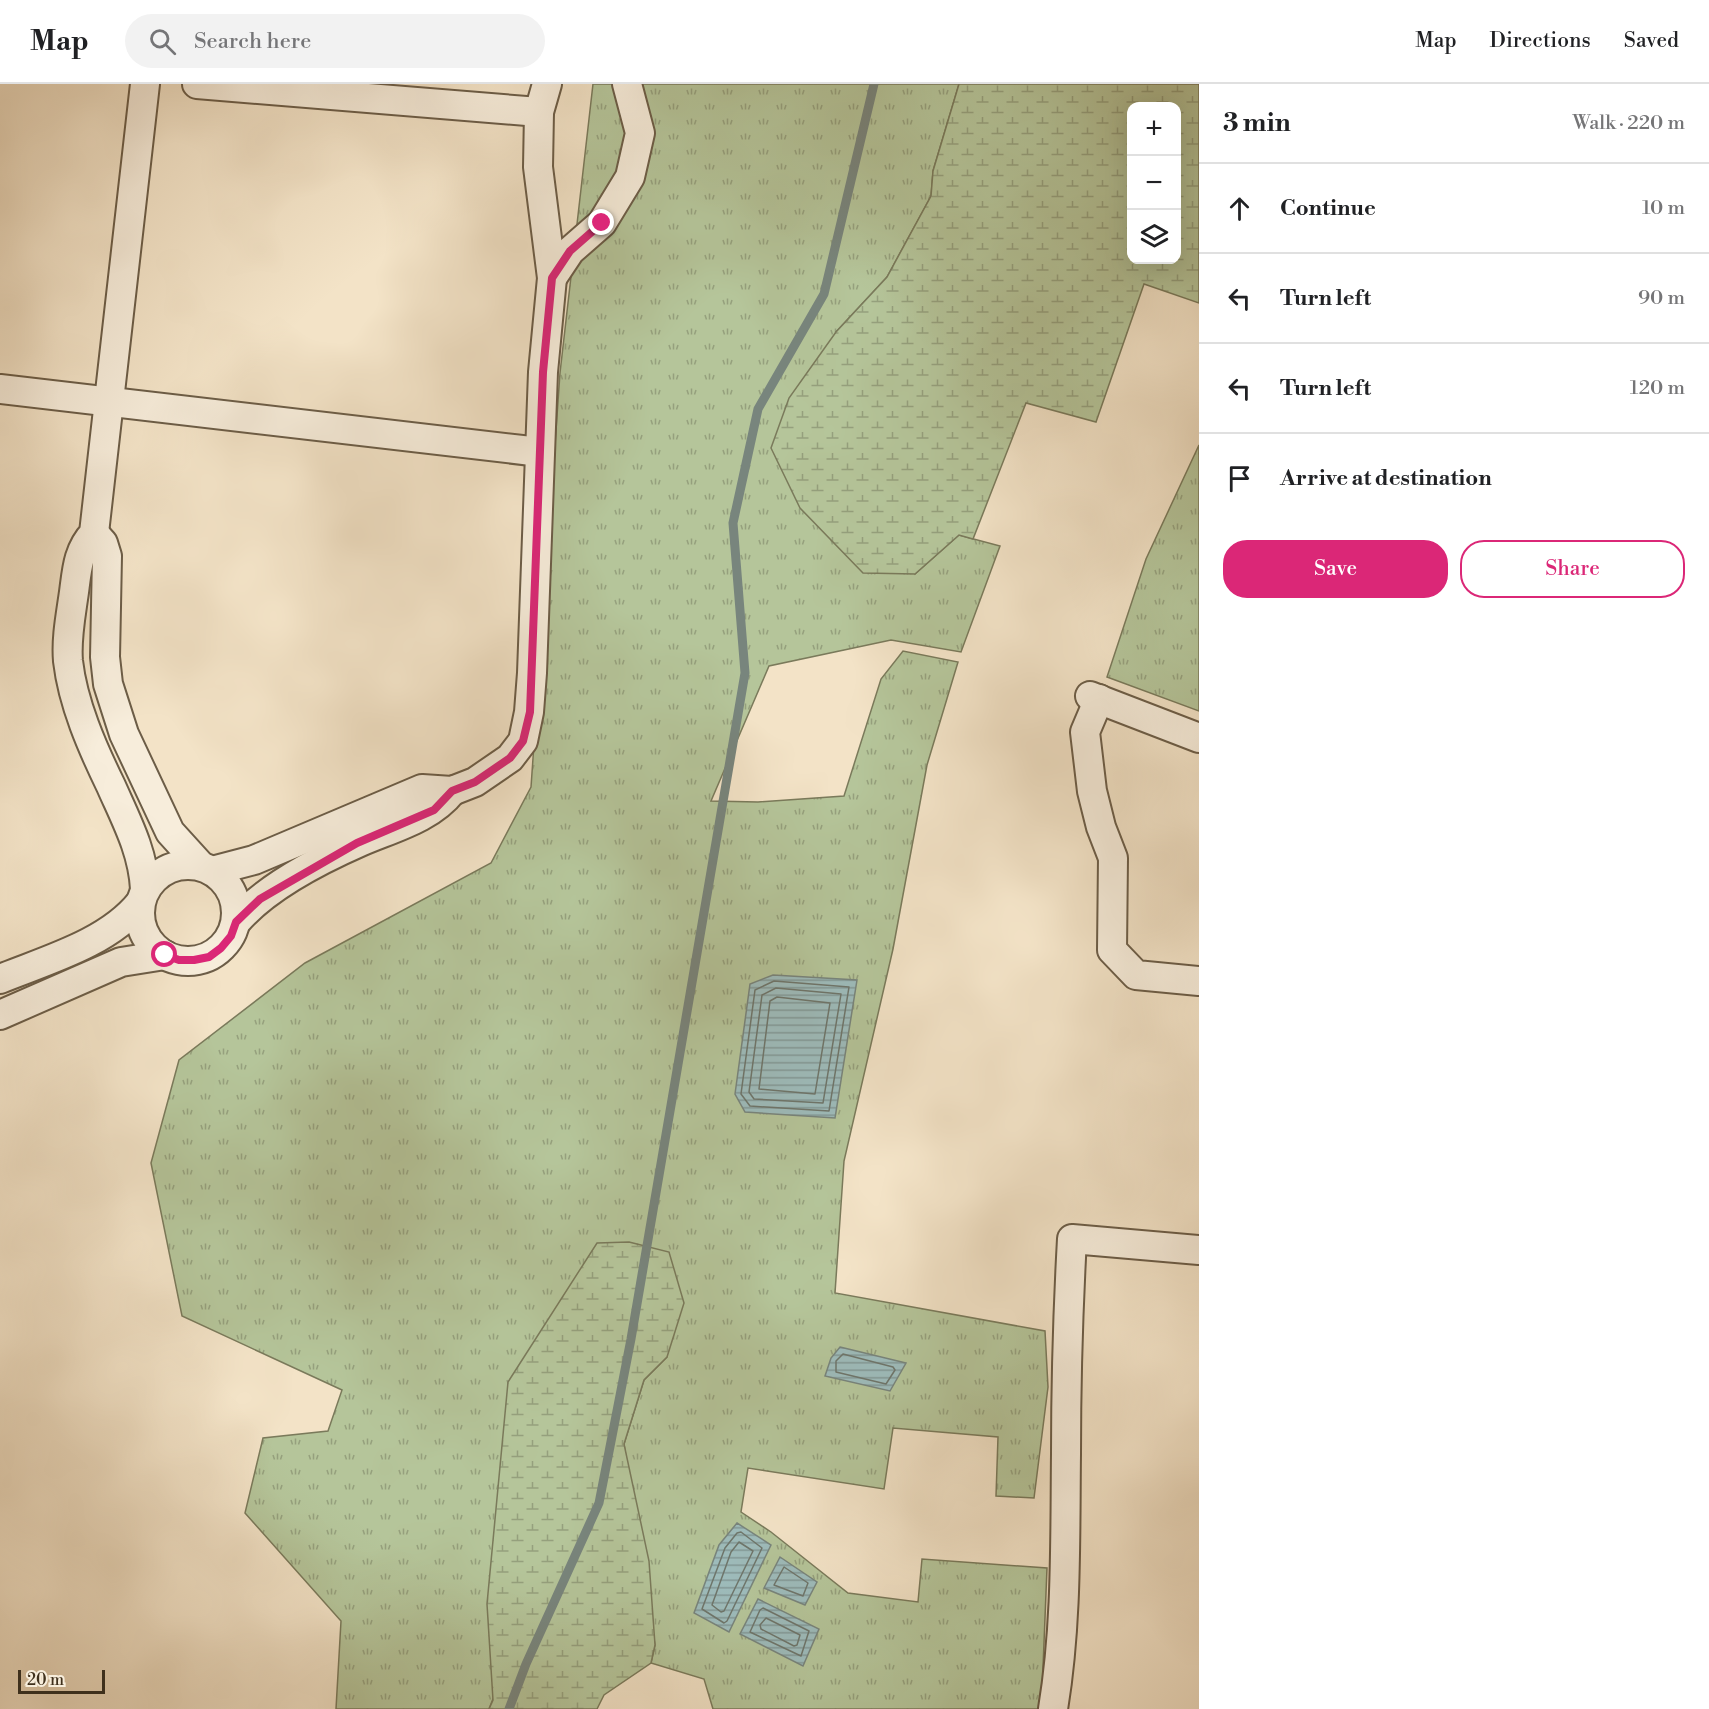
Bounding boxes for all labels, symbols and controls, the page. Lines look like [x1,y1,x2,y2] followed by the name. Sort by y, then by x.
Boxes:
[125,14,545,68] search box
[30,24,89,59] text: Map
[146,25,179,58] icon: search
[194,28,311,55] text: Search here
[1415,28,1457,54] text: Map
[1490,28,1591,54] text: Directions
[1624,28,1679,54] text: Saved
[1127,102,1181,264] map controls
[1127,102,1181,156] button: +
[1223,107,1291,139] text: 3 min
[1572,111,1685,136] text: Walk · 220 m
[1127,156,1181,210] button: −
[1223,192,1256,225] icon: ahead
[1280,195,1376,222] text: Continue
[1642,196,1685,221] text: 10 m
[588,209,614,235] route end
[1127,210,1181,264] button: layers
[1223,282,1256,315] icon: left
[1280,285,1371,312] text: Turn left
[1638,286,1685,311] text: 90 m
[1223,372,1256,405] icon: left
[1280,375,1371,402] text: Turn left
[1630,376,1685,401] text: 120 m
[1223,462,1256,495] icon: arrive
[1280,465,1492,492] text: Arrive at destination
[1223,540,1448,598] button: Save
[1460,540,1685,598] button: Share
[151,941,177,967] route start
[18,1667,105,1694] scale bar
[27,1670,64,1690] text: 20 m

